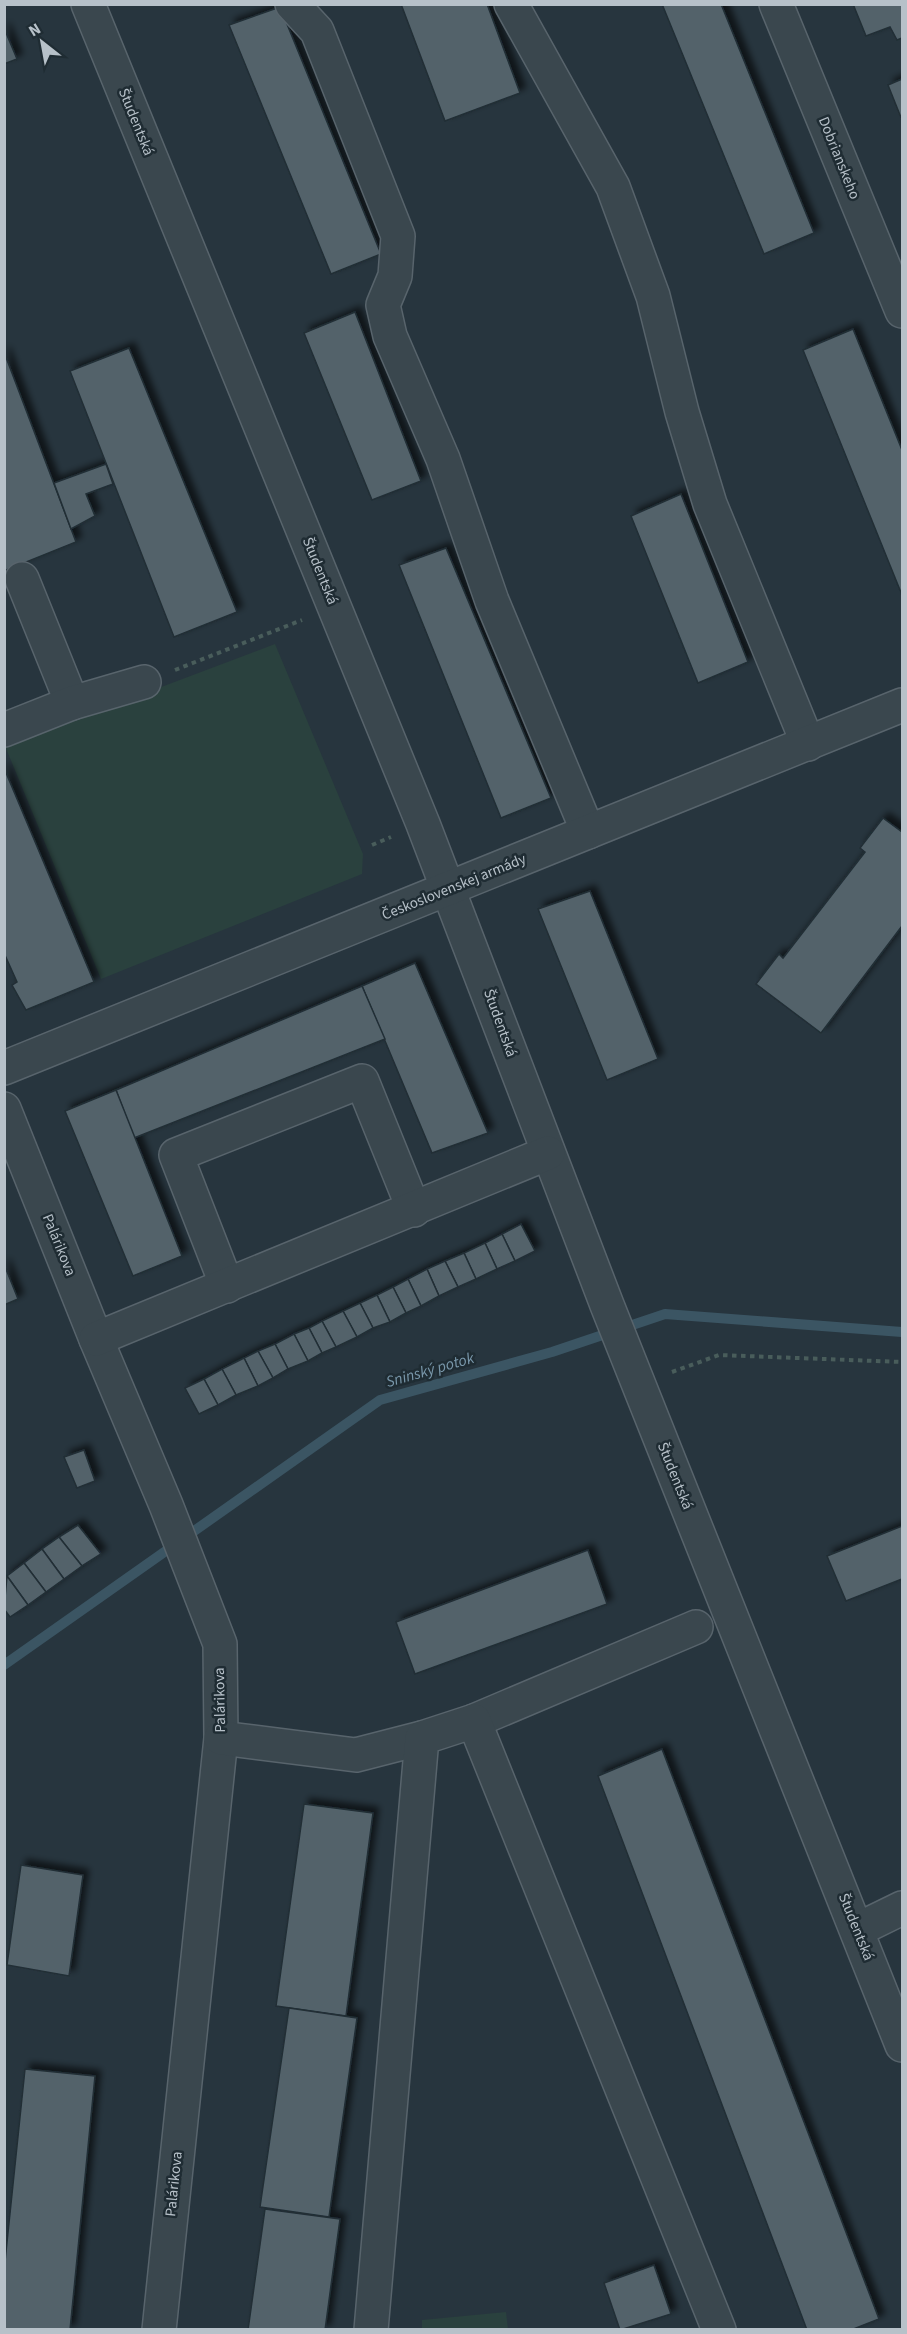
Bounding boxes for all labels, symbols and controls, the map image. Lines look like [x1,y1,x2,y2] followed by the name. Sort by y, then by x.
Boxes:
[12,12,72,72] north arrow
[25,18,45,42] text: N
[113,85,159,159] street label: Študentská
[813,114,865,202] street label: Dobrianskeho
[297,534,343,608] street label: Študentská
[379,848,529,926] street label: Československej armády
[478,986,522,1060] street label: Študentská
[37,1211,81,1279] street label: Palárikova
[383,1347,477,1393] water label: Sninský potok
[652,1439,698,1513] street label: Študentská
[209,1667,231,1733] street label: Palárikova
[833,1890,879,1964] street label: Študentská
[160,2150,188,2218] street label: Palárikova

